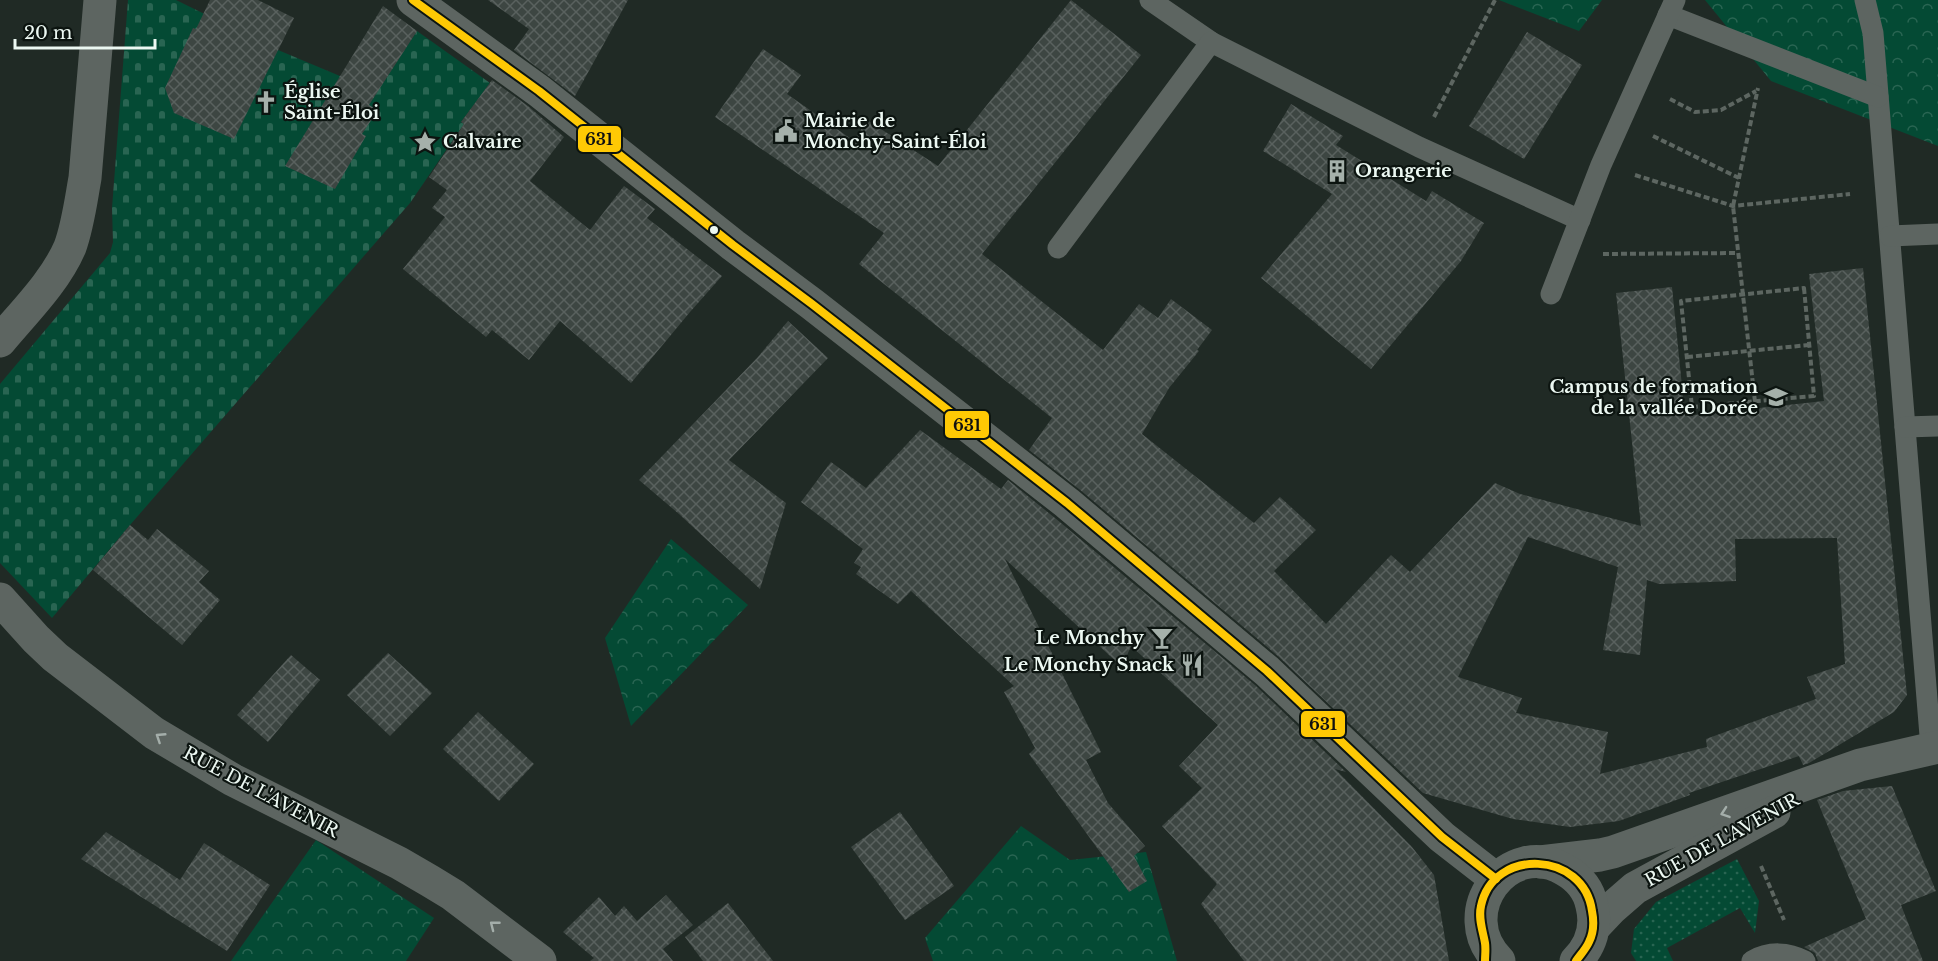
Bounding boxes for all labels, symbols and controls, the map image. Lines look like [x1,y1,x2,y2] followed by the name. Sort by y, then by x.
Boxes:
[15,12,154,50] scale bar
[24,22,72,44] text: 20 m
[284,80,380,124] place label: Église Saint-Éloi
[253,89,279,115] church icon: Église Saint-Éloi
[804,110,987,153] place label: Mairie de Monchy-Saint-Éloi
[773,118,799,144] public building icon: Mairie de Monchy-Saint-Éloi
[577,125,622,153] line badge: 631
[412,129,438,155] place icon: Calvaire
[585,129,613,149] text: 631
[443,131,522,153] place label: Calvaire
[1324,158,1350,184] building icon: Orangerie
[1355,160,1452,182] place label: Orangerie
[708,224,720,236] unlabelled marker
[1550,376,1758,419] place label: Campus de formation de la vallée Dorée
[1763,384,1789,410] school or university icon: Campus de formation de la vallée Dorée
[944,410,990,439] line badge: 631
[953,415,981,435] text: 631
[1149,625,1175,651] bar icon: Le Monchy
[1036,627,1144,649] place label: Le Monchy
[1179,652,1205,678] restaurant icon: Le Monchy Snack
[1004,654,1175,676] place label: Le Monchy Snack
[1300,710,1346,738] line badge: 631
[1309,714,1337,734] text: 631
[156,733,167,744] one-way arrow
[179,742,343,843] street label: RUE DE L'AVENIR
[1641,788,1804,892] street label: RUE DE L'AVENIR
[1720,805,1731,818] one-way arrow
[489,922,500,933] one-way arrow

